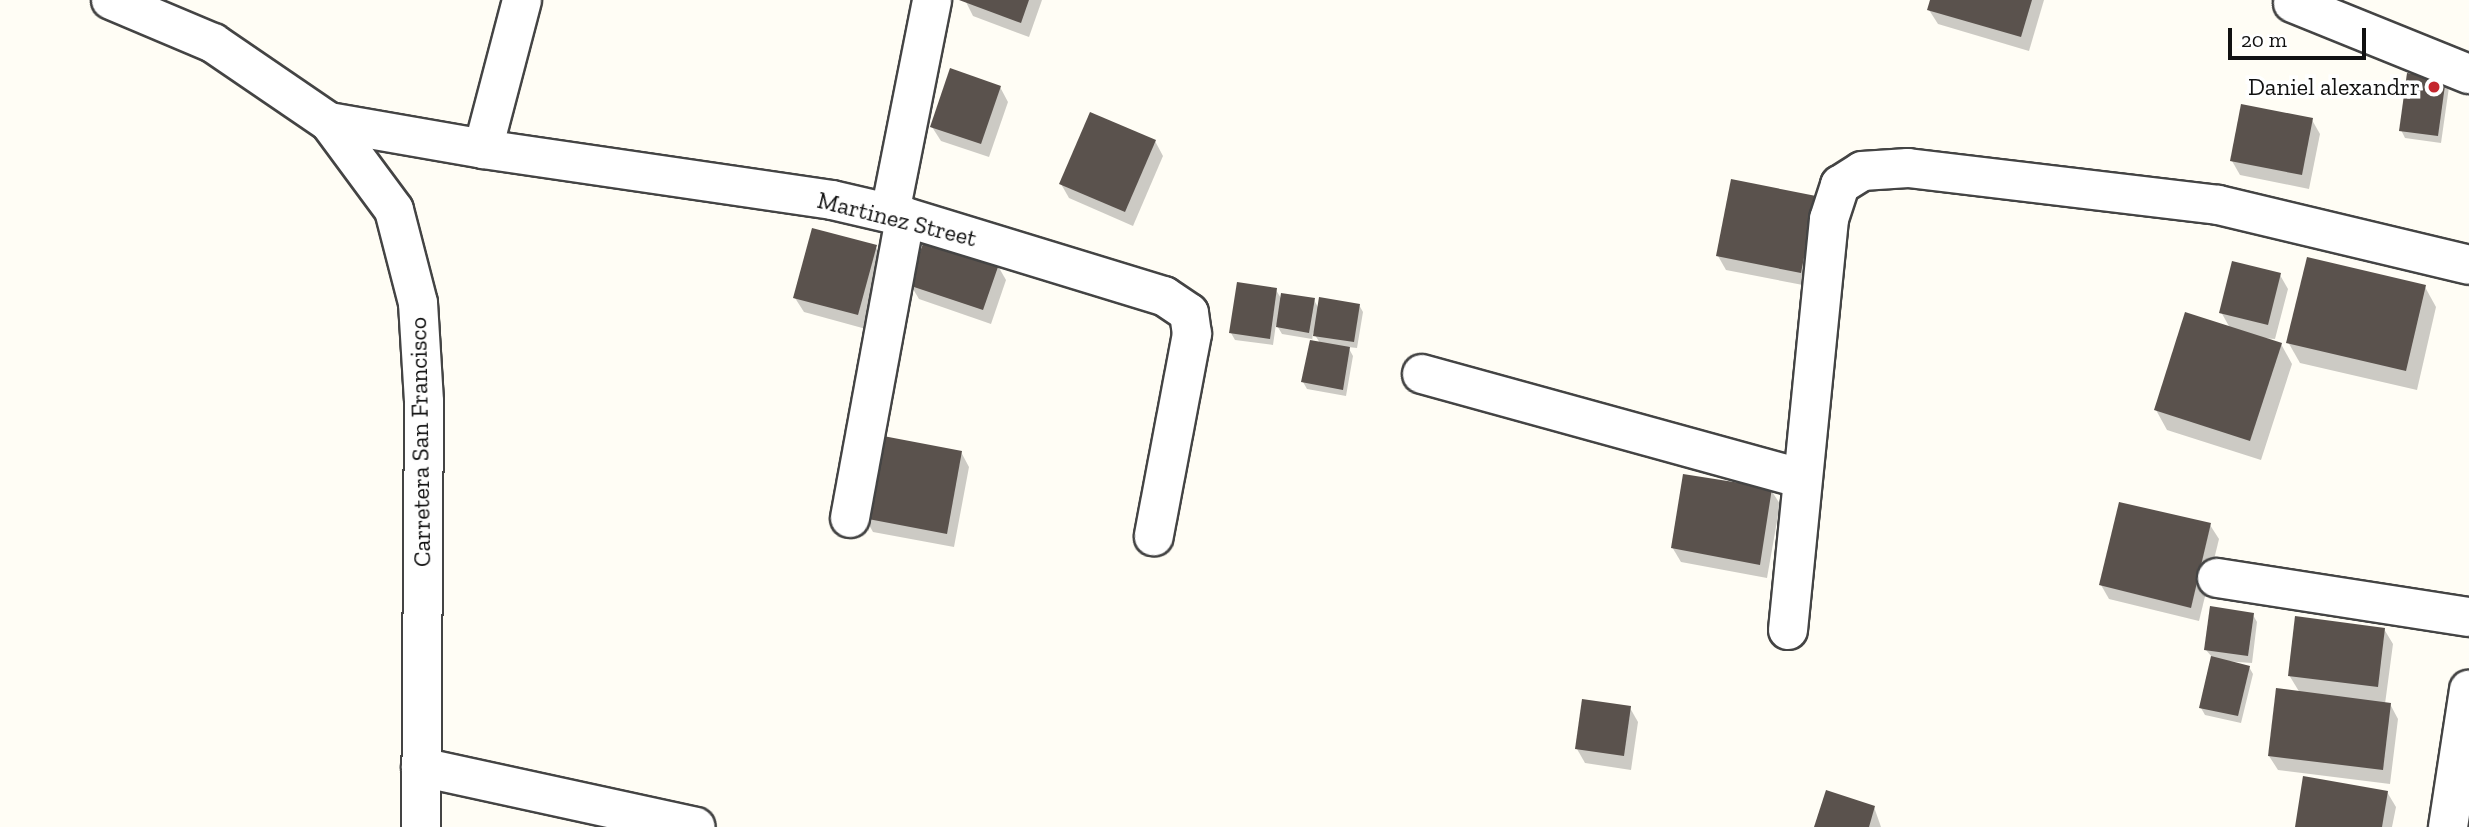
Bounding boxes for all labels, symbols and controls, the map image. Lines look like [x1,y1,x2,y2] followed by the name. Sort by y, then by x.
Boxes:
[2231,14,2369,58] scale bar
[2241,27,2287,52] text: 20 m
[2248,73,2420,101] place label: Daniel alexandrr
[2426,79,2442,95] marker: Daniel alexandrr
[814,185,980,253] street label: Martinez Street
[403,317,437,567] street label: Carretera San Francisco

